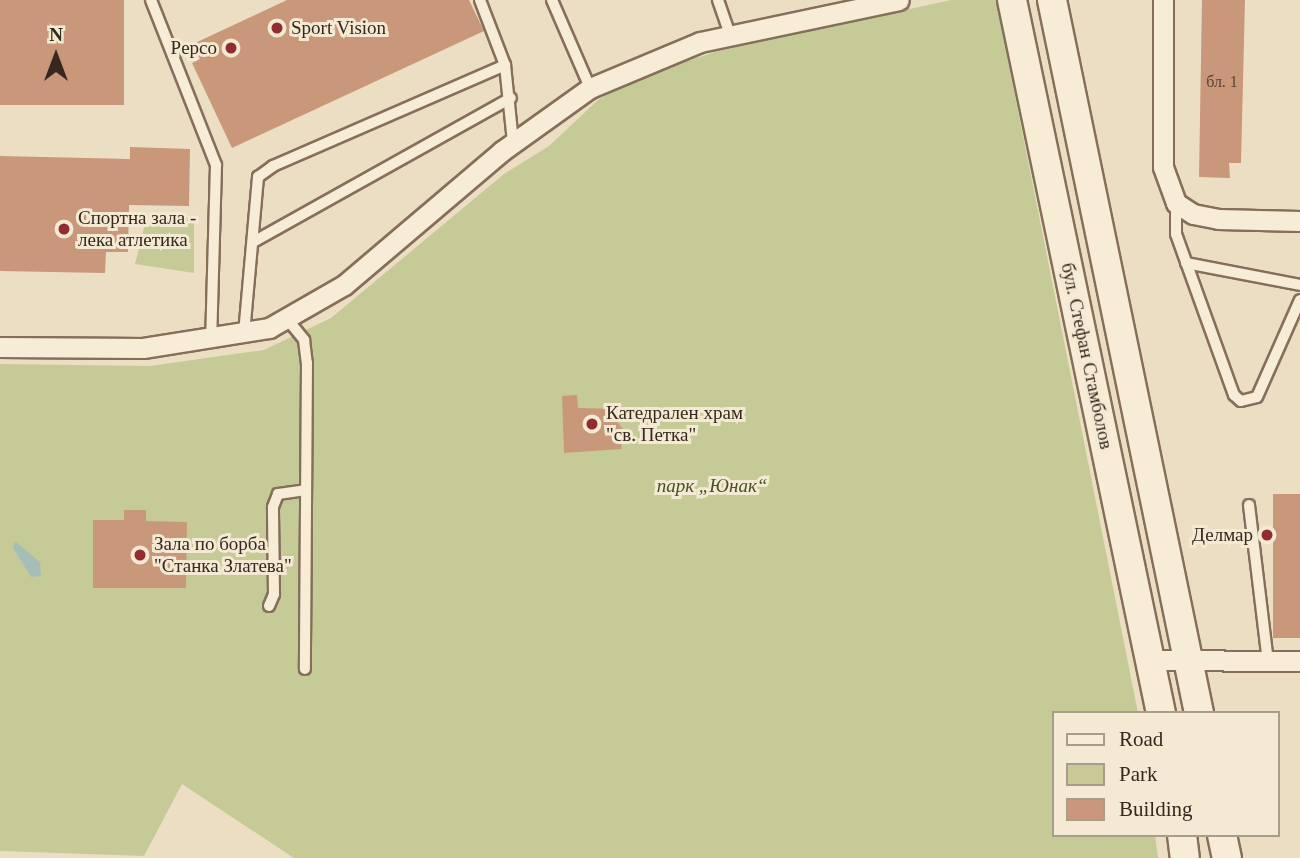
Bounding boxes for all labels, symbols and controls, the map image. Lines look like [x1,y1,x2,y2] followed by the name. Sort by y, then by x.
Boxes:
[291,17,386,39] place label: Sport Vision
[269,20,285,36] marker: Sport Vision
[21,21,91,91] north arrow
[49,24,63,45] text: N
[171,37,217,59] place label: Pepco
[223,40,239,56] marker: Pepco
[1206,72,1238,92] house number: бл. 1
[78,207,196,251] place label: Спортна зала - лека атлетика
[56,221,72,237] marker: Спортна зала - лека атлетика
[1056,261,1118,451] street label: бул. Стефан Стамболов
[606,402,743,446] place label: Катедрален храм "св. Петка"
[584,416,600,432] marker: Катедрален храм "св. Петка"
[657,475,767,497] park label: парк „Юнак“
[1192,524,1253,546] place label: Делмар
[1259,527,1275,543] marker: Делмар
[154,533,292,577] place label: Зала по борба "Станка Златева"
[132,547,148,563] marker: Зала по борба "Станка Златева"
[1052,711,1279,837] legend
[1119,727,1163,751] text: Road
[1119,762,1158,786] text: Park
[1119,797,1193,821] text: Building

